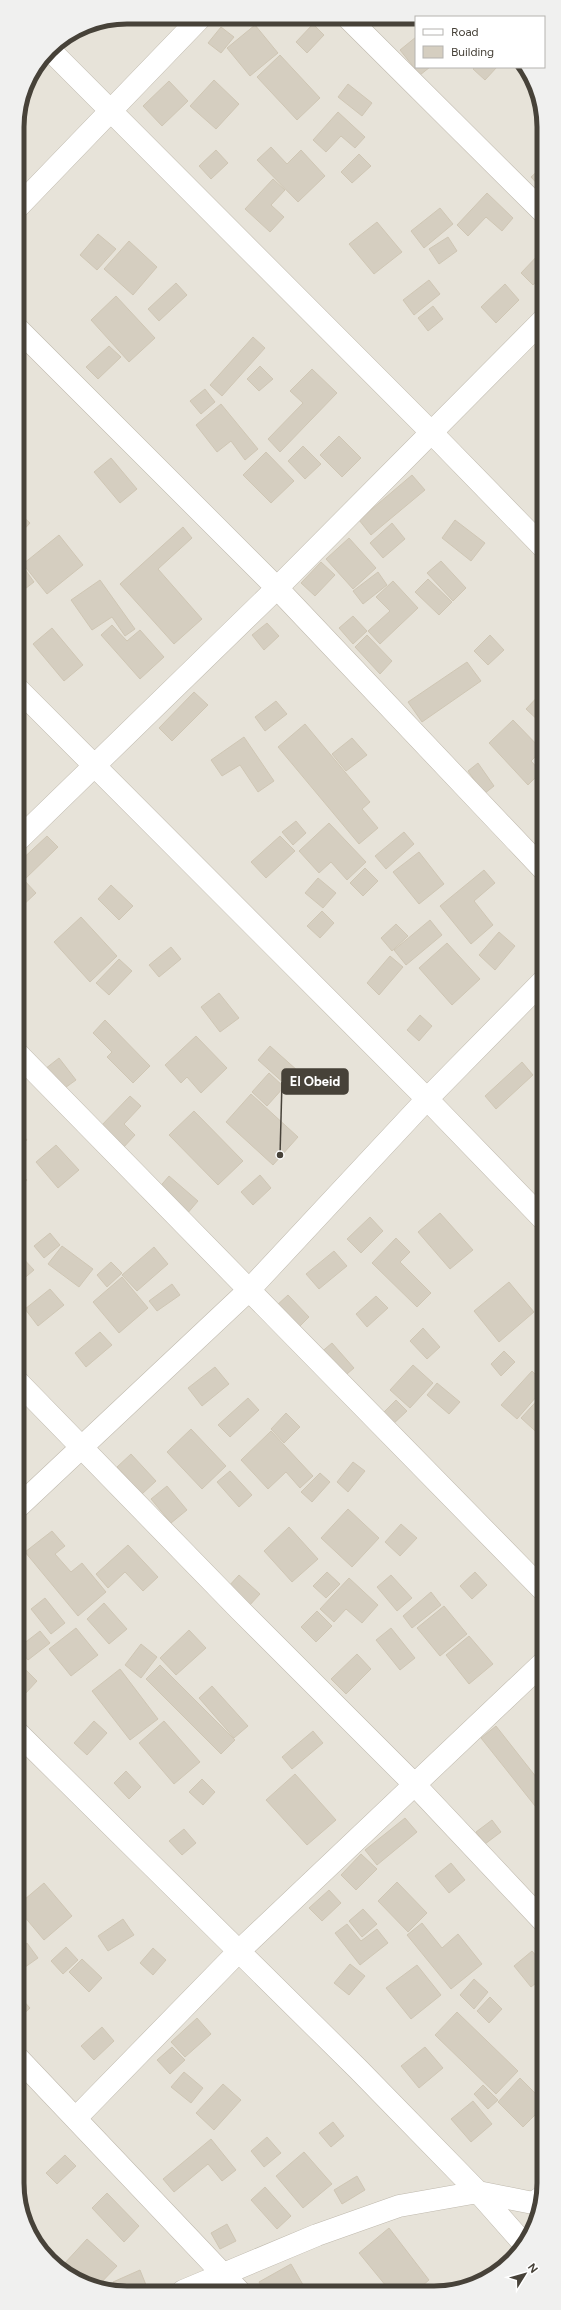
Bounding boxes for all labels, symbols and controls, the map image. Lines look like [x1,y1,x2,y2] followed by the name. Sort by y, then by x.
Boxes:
[415,16,545,68] legend
[451,25,479,39] text: Road
[451,45,494,59] text: Building
[282,1069,348,1094] callout: El Obeid
[290,1074,340,1089] text: El Obeid
[505,2254,545,2294] north arrow
[525,2261,540,2276] text: N

